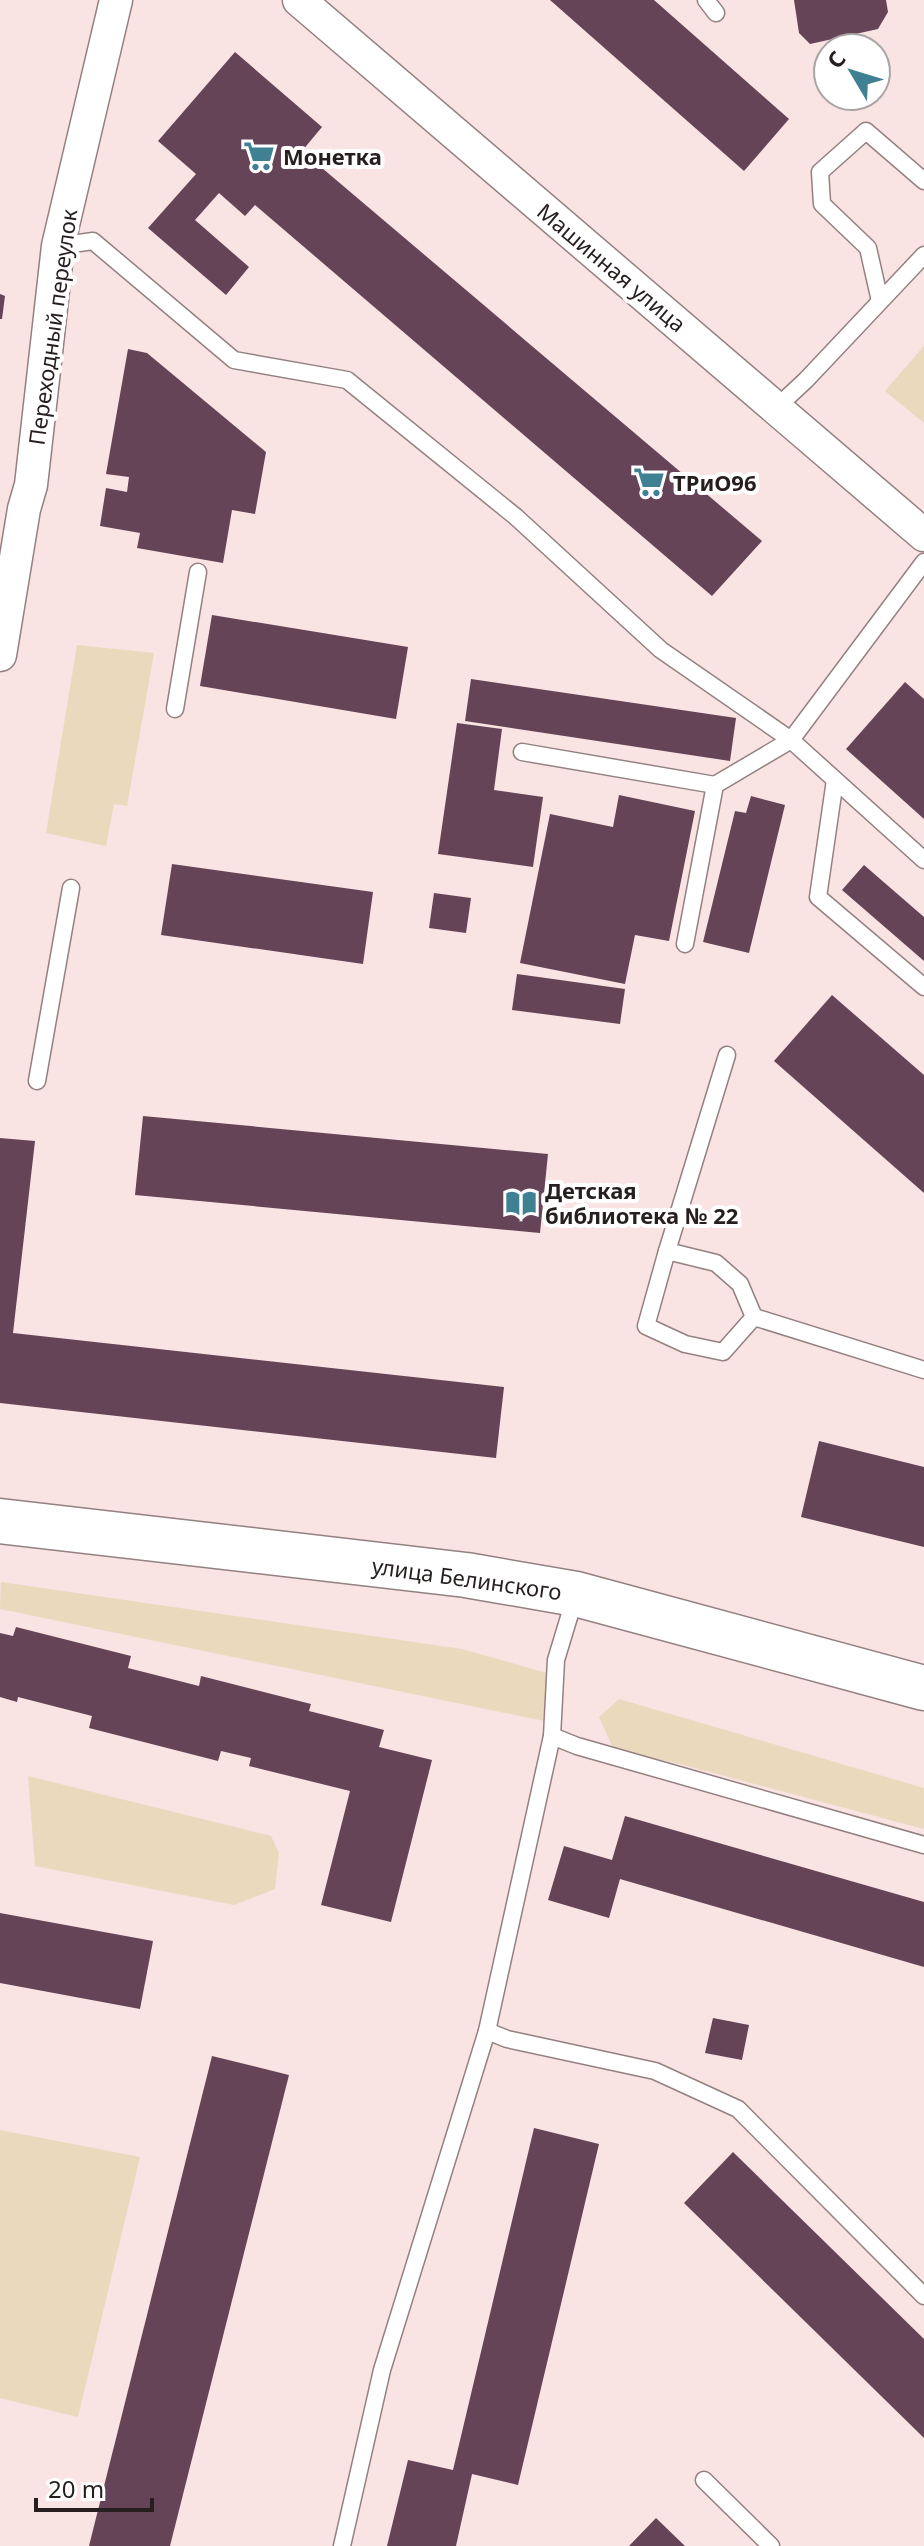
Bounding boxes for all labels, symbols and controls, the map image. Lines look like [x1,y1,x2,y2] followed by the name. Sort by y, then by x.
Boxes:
[812,32,892,112] north arrow
[819,44,852,74] text: С
[242,139,276,173] supermarket icon: Монетка
[283,141,382,171] place label: Монетка
[531,196,693,338] street label: Машинная улица
[21,207,83,447] street label: Переходный переулок
[632,465,666,499] supermarket icon: ТРиО96
[673,467,757,497] place label: ТРиО96
[545,1175,738,1230] place label: Детская библиотека № 22
[504,1186,538,1220] library icon: Детская библиотека № 22
[370,1550,564,1606] street label: улица Белинского
[36,2462,152,2512] scale bar
[48,2472,104,2505] text: 20 m

